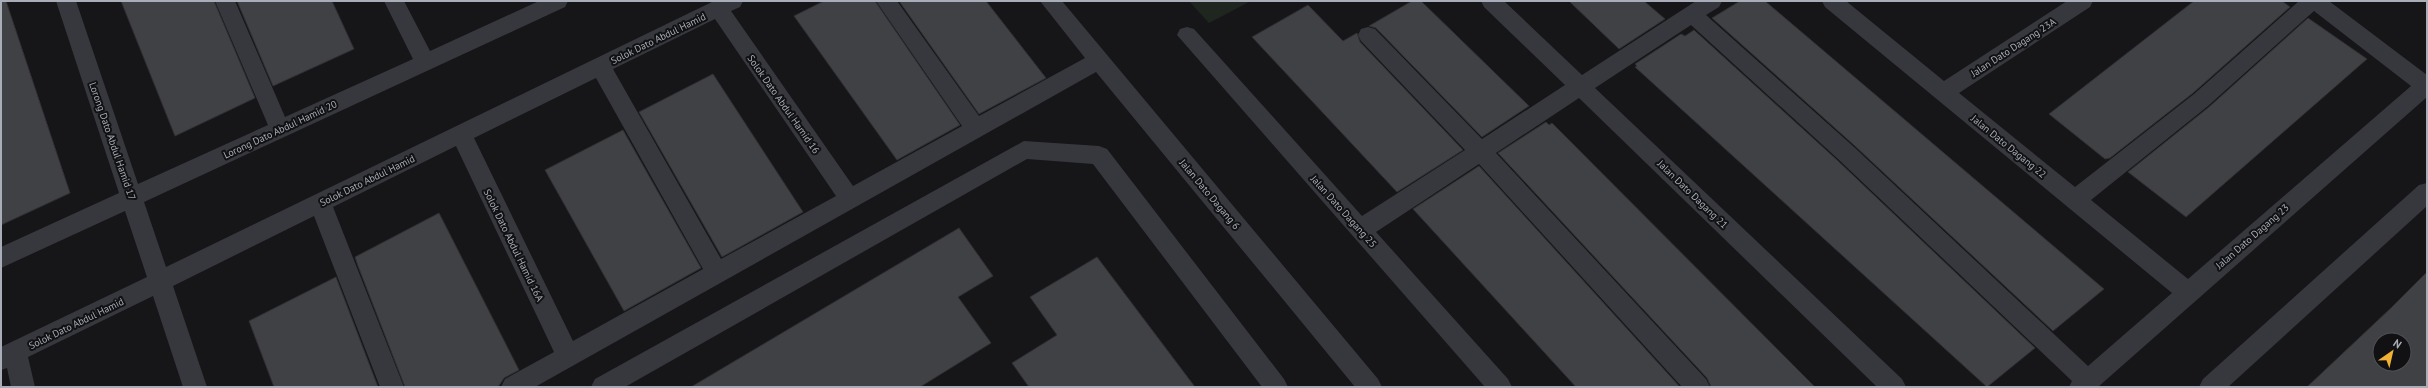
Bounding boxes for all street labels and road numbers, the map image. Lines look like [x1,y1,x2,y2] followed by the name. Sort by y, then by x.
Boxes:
[609,10,708,67] street label: Solok Dato Abdul Hamid
[1967,15,2058,80] street label: Jalan Dato Dagang 23A
[745,52,823,156] street label: Solok Dato Abdul Hamid 16
[86,81,139,202] street label: Lorong Dato Abdul Hamid 17
[221,97,340,161] street label: Lorong Dato Abdul Hamid 20
[1968,111,2049,181] street label: Jalan Dato Dagang 22
[318,152,417,209] street label: Solok Dato Abdul Hamid
[1176,156,1243,232] street label: Jalan Dato Dagang 6
[1654,157,1731,231] street label: Jalan Dato Dagang 21
[1307,172,1380,250] street label: Jalan Dato Dagang 25
[481,187,547,304] street label: Solok Dato Abdul Hamid 16A
[2212,201,2292,272] street label: Jalan Dato Dagang 23
[27,295,126,352] street label: Solok Dato Abdul Hamid

